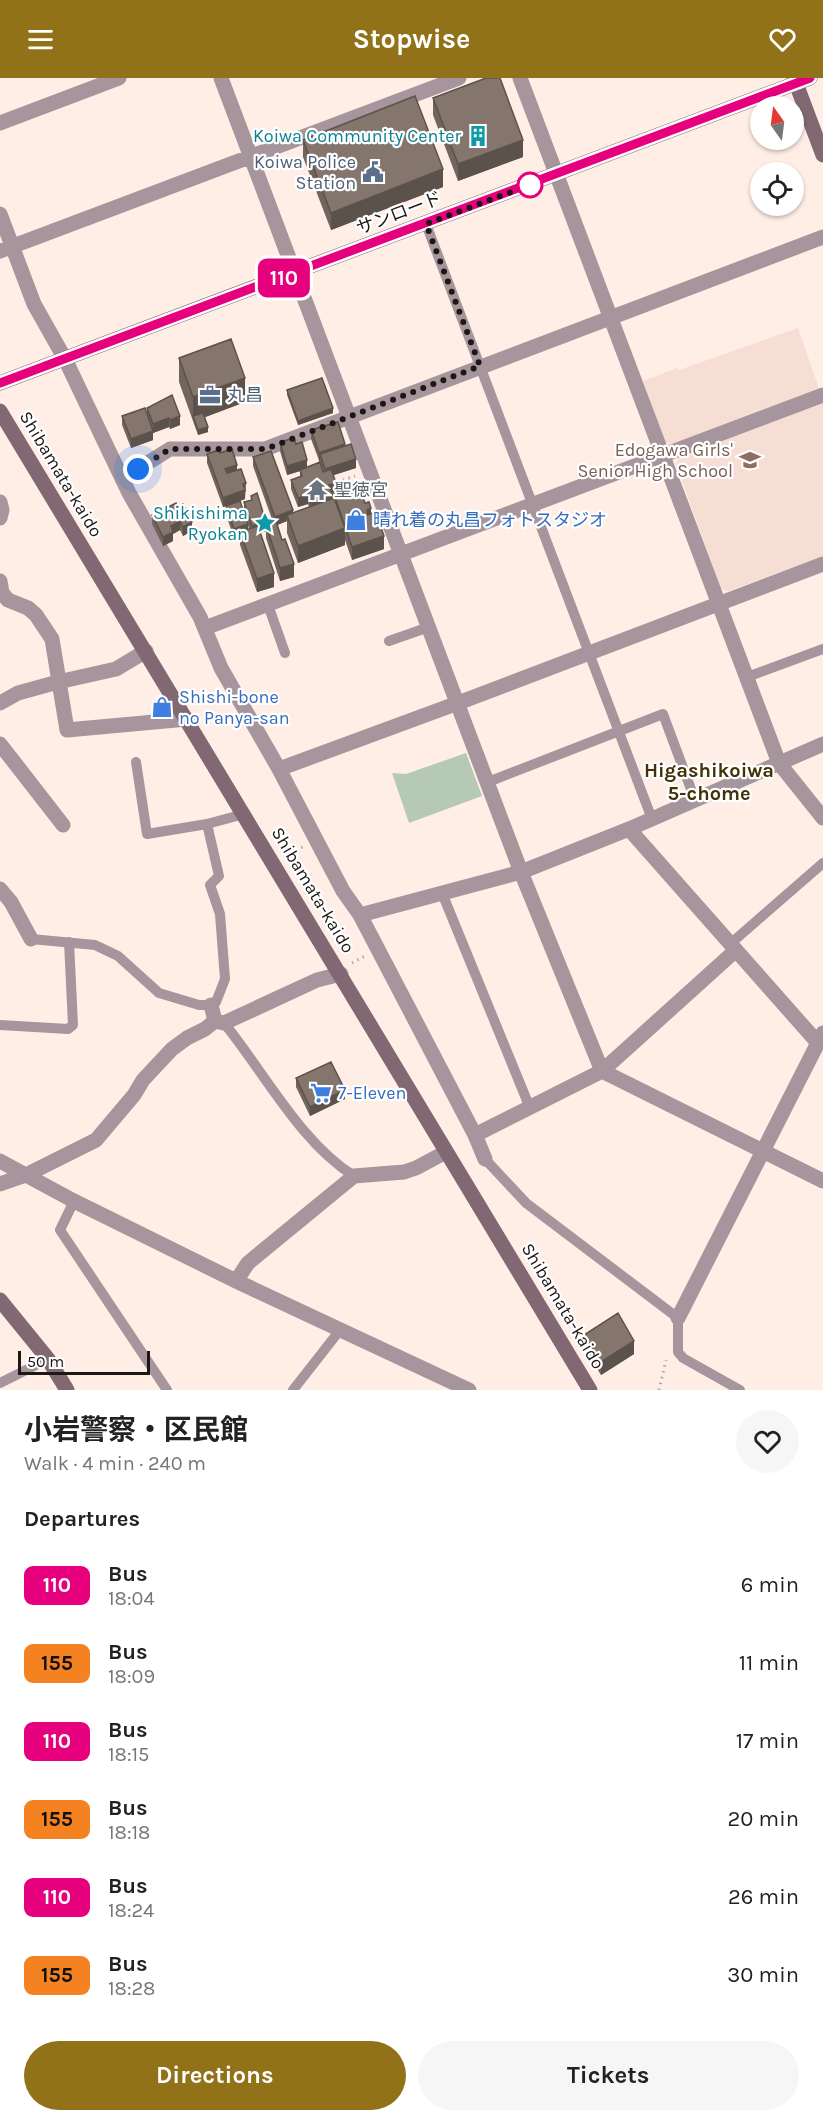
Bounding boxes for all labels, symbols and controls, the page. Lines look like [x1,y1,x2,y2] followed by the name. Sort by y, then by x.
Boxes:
[24,23,57,56] icon: menu
[353,23,470,55] text: Stopwise
[766,23,799,56] icon: heart
[750,96,804,150] north arrow
[750,96,804,216] map controls
[466,124,490,148] building icon: Koiwa Community Center
[253,125,461,147] place label: Koiwa Community Center
[254,151,356,194] place label: Koiwa Police Station
[361,160,385,184] public building icon: Koiwa Police Station
[750,162,804,216] button: locate
[517,172,543,198] unlabelled marker
[353,187,445,239] street label: サンロード
[250,258,318,298] line badge: 110
[270,266,298,290] text: 110
[198,383,222,407] office icon: 丸昌
[227,384,263,406] place label: 丸昌
[15,407,107,541] street label: Shibamata-kaido
[578,439,733,482] place label: Edogawa Girls' Senior High School
[738,448,762,472] school or university icon: Edogawa Girls' Senior High School
[123,454,153,484] your location
[305,478,329,502] temple icon: 聖徳宮
[334,479,388,501] place label: 聖徳宮
[153,502,248,545] place label: Shikishima Ryokan
[344,508,368,532] shop icon: 晴れ着の丸昌フォトスタジオ
[373,509,607,531] place label: 晴れ着の丸昌フォトスタジオ
[253,511,277,535] place icon: Shikishima Ryokan
[179,686,290,729] place label: Shishi-bone no Panya-san
[150,695,174,719] shop icon: Shishi-bone no Panya-san
[644,759,774,805] district label: Higashikoiwa 5-chome
[267,823,359,957] street label: Shibamata-kaido
[309,1081,333,1105] supermarket icon: 7-Eleven
[338,1082,406,1104] place label: 7-Eleven
[517,1239,609,1373] street label: Shibamata-kaido
[18,1348,150,1376] scale bar
[27,1352,64,1371] text: 50 m
[736,1410,799,1473] button: heart
[24,1413,248,1446] text: 小岩警察・区民館
[24,1452,206,1475] text: Walk · 4 min · 240 m
[24,1506,140,1532] text: Departures
[108,1561,148,1587] text: Bus
[741,1572,799,1598] text: 6 min
[43,1573,71,1597] text: 110
[108,1587,155,1610] text: 18:04
[108,1639,148,1665] text: Bus
[739,1650,799,1676] text: 11 min
[41,1651,73,1675] text: 155
[108,1665,155,1688] text: 18:09
[108,1717,148,1743] text: Bus
[736,1728,799,1754] text: 17 min
[43,1729,71,1753] text: 110
[108,1743,149,1766] text: 18:15
[108,1795,148,1821] text: Bus
[728,1806,799,1832] text: 20 min
[41,1807,73,1831] text: 155
[108,1821,150,1844] text: 18:18
[108,1873,148,1899] text: Bus
[728,1884,799,1910] text: 26 min
[43,1885,71,1909] text: 110
[108,1899,154,1922] text: 18:24
[108,1951,148,1977] text: Bus
[727,1962,799,1988] text: 30 min
[41,1963,73,1987] text: 155
[108,1977,155,2000] text: 18:28
[24,2041,406,2110] button: Directions
[418,2041,799,2110] button: Tickets

